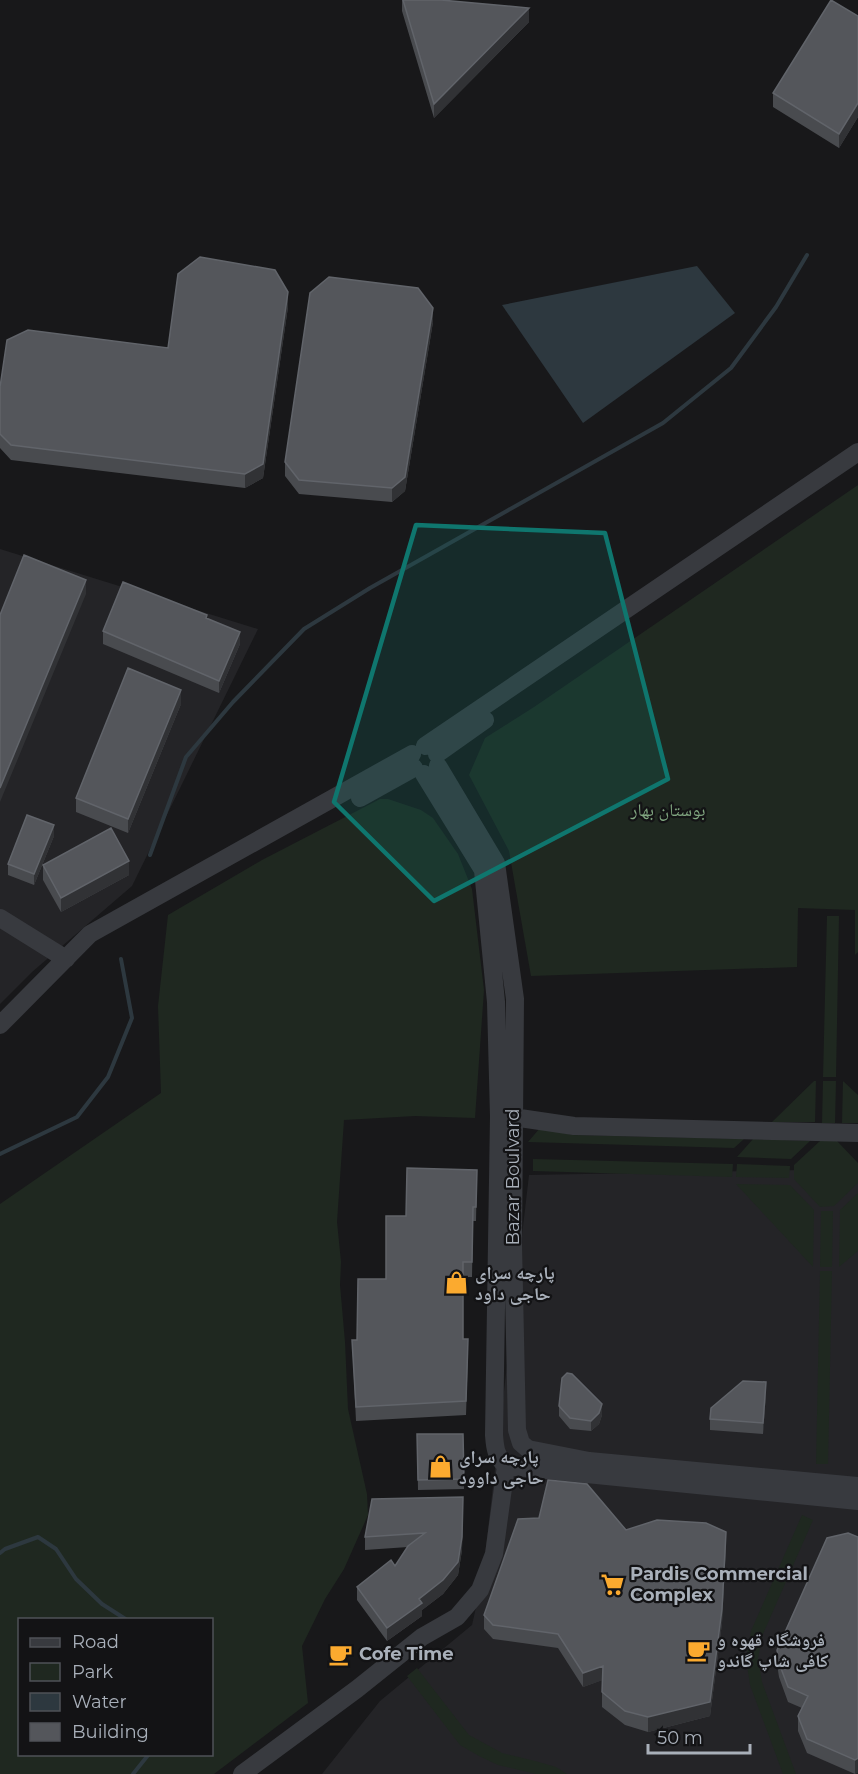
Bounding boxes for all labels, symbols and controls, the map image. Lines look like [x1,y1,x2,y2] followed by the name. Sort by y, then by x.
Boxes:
[630,799,705,821] park label: بوستان بهار
[502,1109,524,1245] street label: Bazar Boulvard
[475,1262,555,1305] place label: پارچه سرای حاجی داود
[444,1270,470,1296] shop icon: پارچه سرای حاجی داود
[459,1446,544,1489] place label: پارچه سرای حاجی داوود
[428,1454,454,1480] shop icon: پارچه سرای حاجی داوود
[630,1563,808,1606] place label: Pardis Commercial Complex
[599,1571,625,1597] supermarket icon: Pardis Commercial Complex
[18,1618,213,1756] legend
[717,1629,829,1672] place label: فروشگاه قهوه و کافی شاپ گاندو
[72,1631,119,1653] text: Road
[686,1637,712,1663] cafe icon: فروشگاه قهوه و کافی شاپ گاندو
[328,1641,354,1667] cafe icon: Cofe Time
[359,1643,454,1665] place label: Cofe Time
[72,1661,113,1683] text: Park
[72,1691,127,1713] text: Water
[648,1717,750,1755] scale bar
[72,1721,149,1743] text: Building
[657,1727,703,1749] text: 50 m

